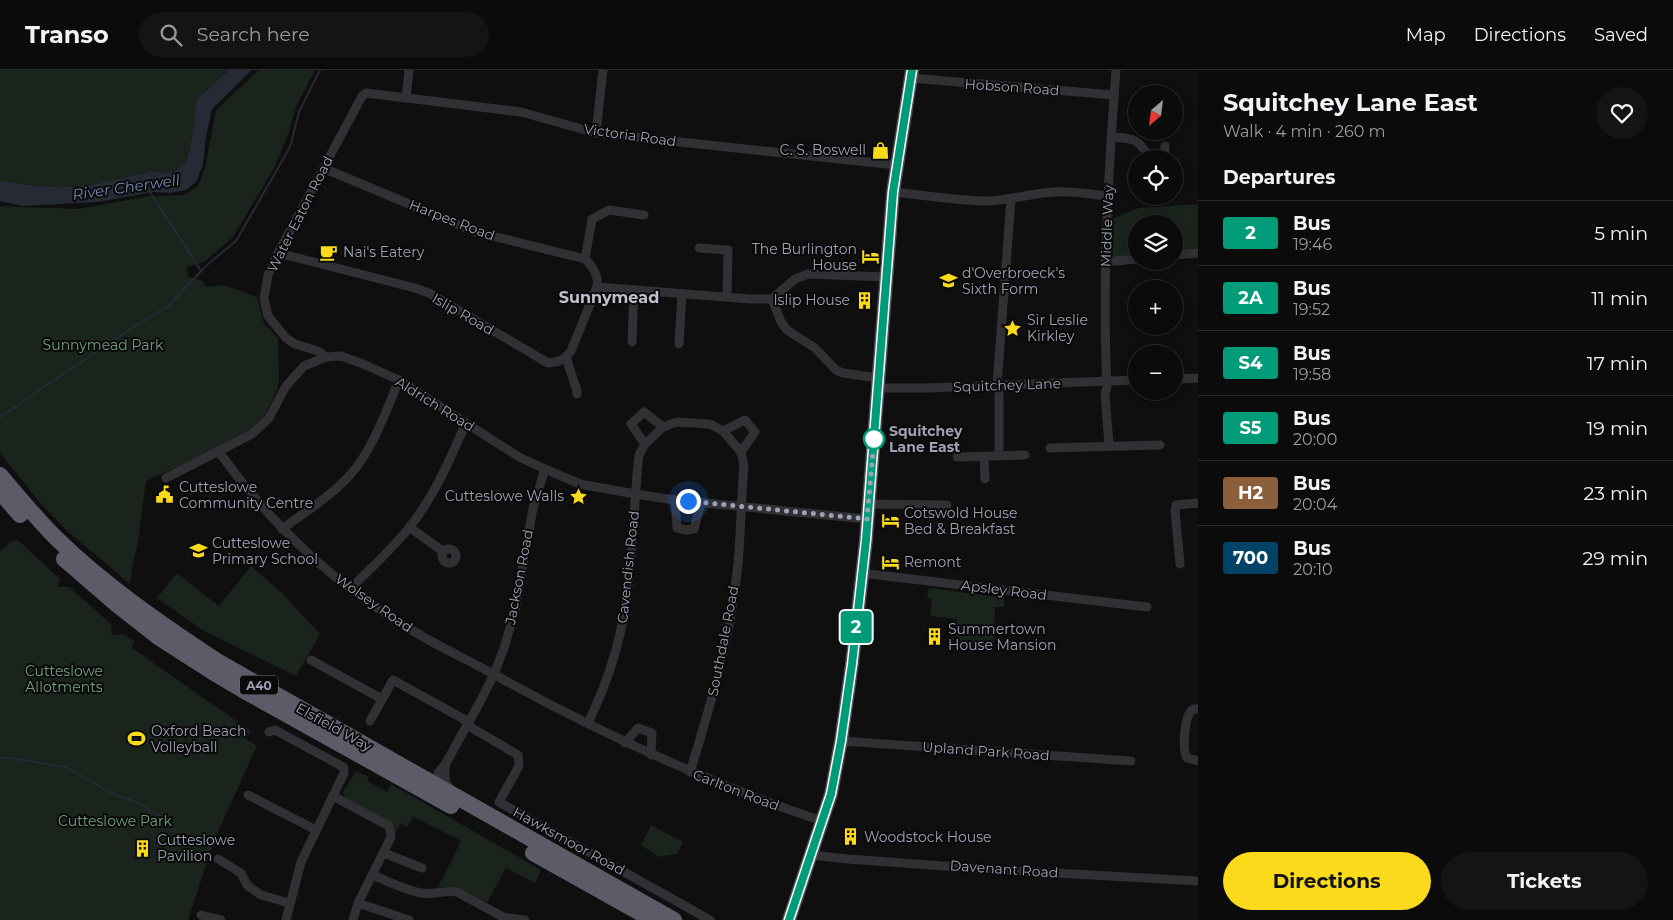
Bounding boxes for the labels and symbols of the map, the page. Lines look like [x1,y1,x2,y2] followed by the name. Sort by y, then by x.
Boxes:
[964,75,1060,99] street label: Hobson Road
[1128,85,1182,140] north arrow
[583,120,677,150] street label: Victoria Road
[870,140,890,160] shop icon: C. S. Boswell
[780,141,866,159] place label: C. S. Boswell
[263,153,337,275] street label: Water Eaton Road
[71,170,181,204] water label: River Cherwell
[1097,184,1117,267] street label: Middle Way
[407,195,497,245] street label: Harpes Road
[752,240,857,274] place label: The Burlington House
[319,242,339,262] cafe icon: Nai's Eatery
[343,243,425,261] place label: Nai's Eatery
[861,247,881,267] hotel icon: The Burlington House
[962,264,1065,298] place label: d'Overbroeck's Sixth Form
[938,271,958,291] school or university icon: d'Overbroeck's Sixth Form
[559,288,659,307] district label: Sunnymead
[429,289,497,339] street label: Islip Road
[854,290,874,310] building icon: Islip House
[773,291,850,309] place label: Islip House
[1027,311,1088,345] place label: Sir Leslie Kirkley
[1003,318,1023,338] place icon: Sir Leslie Kirkley
[43,336,164,354] park label: Sunnymead Park
[392,373,478,435] street label: Aldrich Road
[953,374,1061,396] street label: Squitchey Lane
[889,422,963,456] place label: Squitchey Lane East
[863,428,885,450] marker: Squitchey Lane East
[179,478,313,512] place label: Cutteslowe Community Centre
[155,485,175,505] public building icon: Cutteslowe Community Centre
[568,486,588,506] place icon: Cutteslowe Walls
[445,487,564,505] place label: Cutteslowe Walls
[676,489,701,514] your location
[904,504,1017,538] place label: Cotswold House Bed & Breakfast
[613,510,643,624] street label: Cavendish Road
[880,511,900,531] hotel icon: Cotswold House Bed & Breakfast
[501,528,537,627] street label: Jackson Road
[212,534,318,568] place label: Cutteslowe Primary School
[188,541,208,561] school or university icon: Cutteslowe Primary School
[880,552,900,572] hotel icon: Remont
[904,553,962,571] place label: Remont
[332,570,416,636] street label: Wolsey Road
[960,576,1048,604] street label: Apsley Road
[703,584,743,698] street label: Southdale Road
[840,611,872,643] line badge: 2
[948,620,1056,654] place label: Summertown House Mansion
[924,627,944,647] building icon: Summertown House Mansion
[25,662,103,696] park label: Cutteslowe Allotments
[240,676,278,694] road number: A40
[293,699,376,755] street label: Elsfield Way
[151,722,246,756] place label: Oxford Beach Volleyball
[127,729,147,749] sports icon: Oxford Beach Volleyball
[922,738,1050,764] street label: Upland Park Road
[690,765,782,815] street label: Carlton Road
[510,803,628,879] street label: Hawksmoor Road
[58,812,173,830] park label: Cutteslowe Park
[840,827,860,847] building icon: Woodstock House
[864,828,992,846] place label: Woodstock House
[157,831,235,865] place label: Cutteslowe Pavilion
[133,838,153,858] building icon: Cutteslowe Pavilion
[949,856,1059,882] street label: Davenant Road

